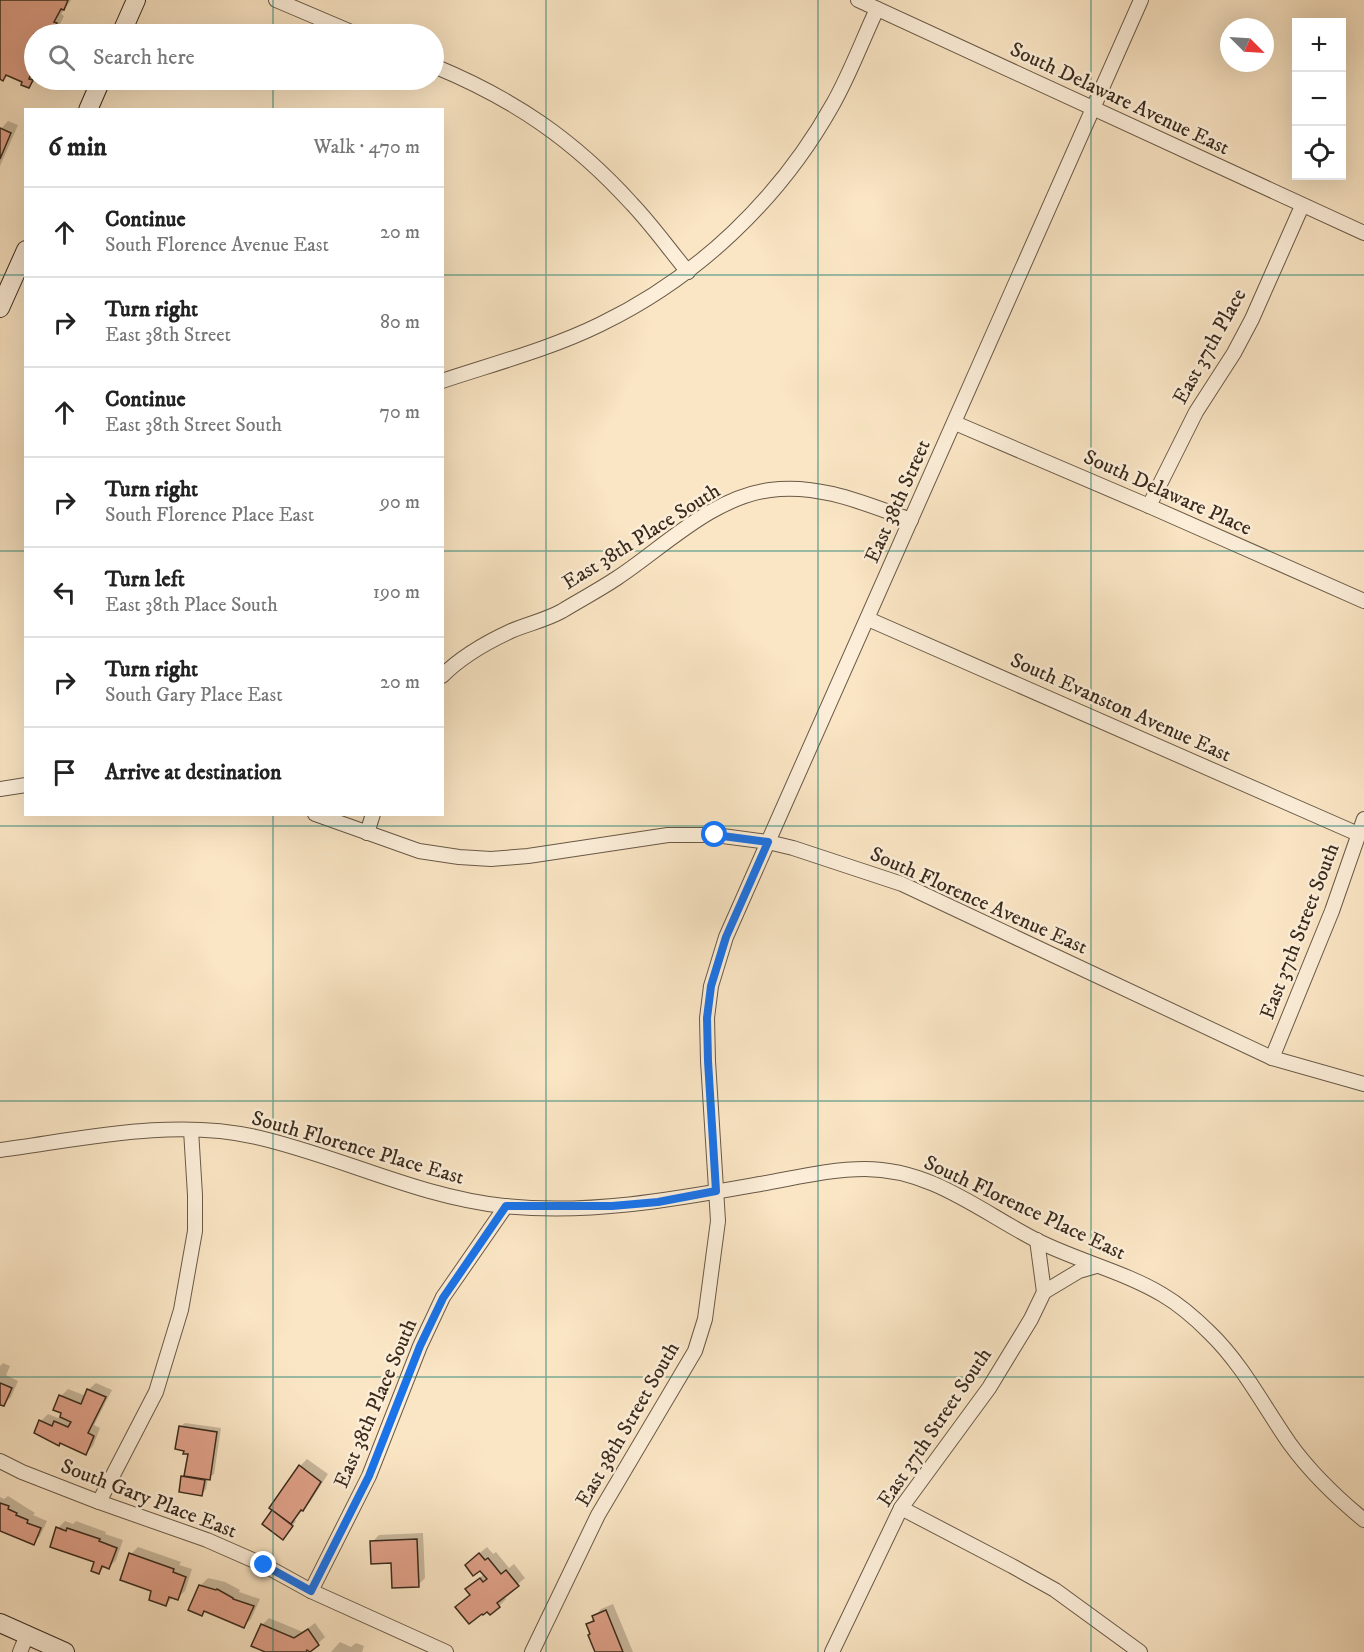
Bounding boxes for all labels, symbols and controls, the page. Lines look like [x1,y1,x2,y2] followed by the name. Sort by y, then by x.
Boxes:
[1220,18,1274,72] north arrow
[1292,18,1346,180] map controls
[1292,18,1346,72] button: +
[24,24,444,90] search box
[1006,37,1234,161] street label: South Delaware Avenue East
[45,41,78,74] icon: search
[93,44,195,71] text: Search here
[1292,72,1346,126] button: −
[1292,126,1346,180] button: locate
[48,131,107,164] text: 6 min
[314,135,420,160] text: Walk · 470 m
[105,206,186,233] text: Continue
[48,216,81,249] icon: ahead
[380,220,420,245] text: 20 m
[105,233,329,258] text: South Florence Avenue East
[1167,284,1252,409] street label: East 37th Place
[105,296,198,323] text: Turn right
[48,306,81,339] icon: right
[380,310,420,335] text: 80 m
[105,323,231,348] text: East 38th Street
[105,386,186,413] text: Continue
[48,396,81,429] icon: ahead
[379,400,420,425] text: 70 m
[105,413,282,438] text: East 38th Street South
[859,435,937,567] street label: East 38th Street
[1079,444,1256,542] street label: South Delaware Place
[105,476,198,503] text: Turn right
[558,478,725,596] street label: East 38th Place South
[48,486,81,519] icon: right
[380,490,420,515] text: 90 m
[105,503,314,528] text: South Florence Place East
[105,566,185,593] text: Turn left
[48,576,81,609] icon: left
[373,580,420,605] text: 190 m
[105,593,278,618] text: East 38th Place South
[1006,647,1235,769] street label: South Evanston Avenue East
[105,656,198,683] text: Turn right
[48,666,81,699] icon: right
[380,670,420,695] text: 20 m
[105,683,283,708] text: South Gary Place East
[48,756,81,789] icon: arrive
[105,759,282,786] text: Arrive at destination
[701,821,727,847] route start
[1254,840,1345,1023] street label: East 37th Street South
[866,841,1092,961] street label: South Florence Avenue East
[249,1105,467,1191] street label: South Florence Place East
[920,1150,1130,1266] street label: South Florence Place East
[329,1315,423,1492] street label: East 38th Place South
[570,1338,686,1511] street label: East 38th Street South
[872,1343,998,1512] street label: East 37th Street South
[57,1453,241,1545] street label: South Gary Place East
[250,1551,276,1577] route end

